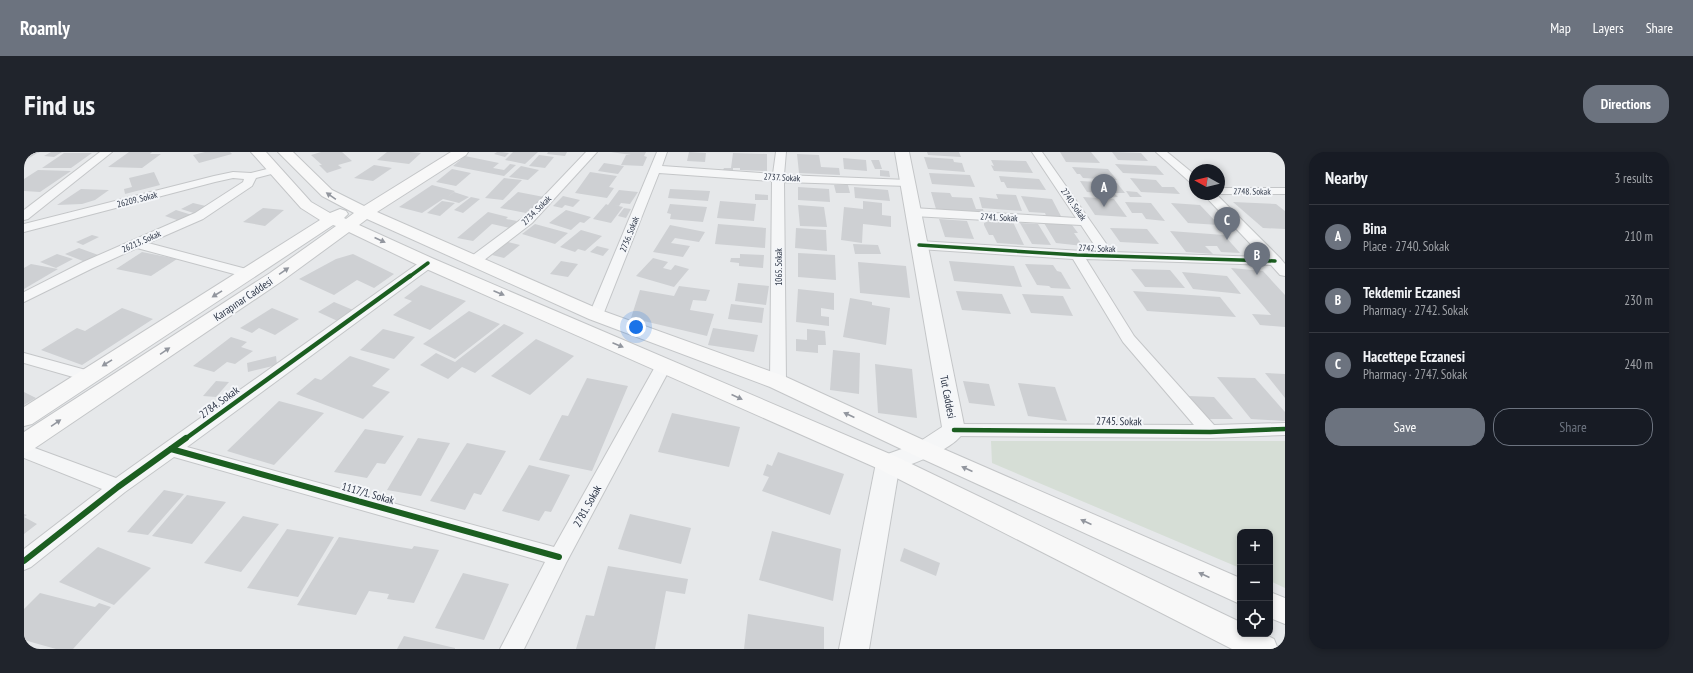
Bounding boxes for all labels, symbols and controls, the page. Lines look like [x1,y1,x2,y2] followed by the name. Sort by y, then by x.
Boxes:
[20,16,70,40] text: Roamly
[1550,19,1571,37] text: Map
[1593,19,1624,37] text: Layers
[1646,19,1673,37] text: Share
[1583,85,1669,123] button: Directions
[24,86,95,123] text: Find us
[1189,164,1225,200] north arrow
[1325,167,1368,189] text: Nearby
[1614,170,1653,187] text: 3 results
[763,171,801,183] street label: 2737. Sokak
[1091,174,1117,207] pin: A
[1233,185,1271,197] street label: 2748. Sokak
[1059,186,1090,223] street label: 2740. Sokak
[116,189,159,209] street label: 26209. Sokak
[326,192,337,200] one-way arrow
[519,193,553,227] street label: 2734. Sokak
[1214,207,1240,240] pin: C
[980,211,1018,223] street label: 2741. Sokak
[617,214,641,253] street label: 2736. Sokak
[1363,219,1387,238] text: Bina
[120,227,163,254] street label: 26213. Sokak
[1335,228,1341,245] text: A
[1624,228,1653,245] text: 210 m
[375,237,386,243] one-way arrow
[1363,238,1449,255] text: Place · 2740. Sokak
[1078,242,1116,254] street label: 2742. Sokak
[1244,242,1270,275] pin: B
[773,248,784,286] street label: 1065. Sokak
[279,267,290,275] one-way arrow
[211,274,275,324] street label: Karapınar Caddesi
[1363,283,1460,302] text: Tekdemir Eczanesi
[212,290,222,298] one-way arrow
[493,290,505,296] one-way arrow
[1335,292,1341,309] text: B
[1624,292,1653,309] text: 230 m
[1363,302,1468,319] text: Pharmacy · 2742. Sokak
[626,317,646,337] your location
[613,342,624,348] one-way arrow
[160,347,170,355] one-way arrow
[1363,347,1465,366] text: Hacettepe Eczanesi
[1335,356,1341,373] text: C
[1624,356,1653,373] text: 240 m
[101,360,113,367] one-way arrow
[1363,366,1467,383] text: Pharmacy · 2747. Sokak
[937,374,959,420] street label: Tut Caddesi
[196,382,242,421] street label: 2784. Sokak
[732,394,743,400] one-way arrow
[1325,408,1485,446] button: Save
[1493,408,1653,446] button: Share
[843,412,855,418] one-way arrow
[1096,414,1143,428] street label: 2745. Sokak
[51,419,62,427] one-way arrow
[961,466,973,472] one-way arrow
[340,479,397,507] street label: 1117/1. Sokak
[570,482,605,529] street label: 2781. Sokak
[1080,519,1091,525] one-way arrow
[1237,529,1273,637] map controls
[1237,529,1273,565] button: +
[1237,565,1273,601] button: −
[1199,572,1210,578] one-way arrow
[1237,601,1273,637] button: locate

